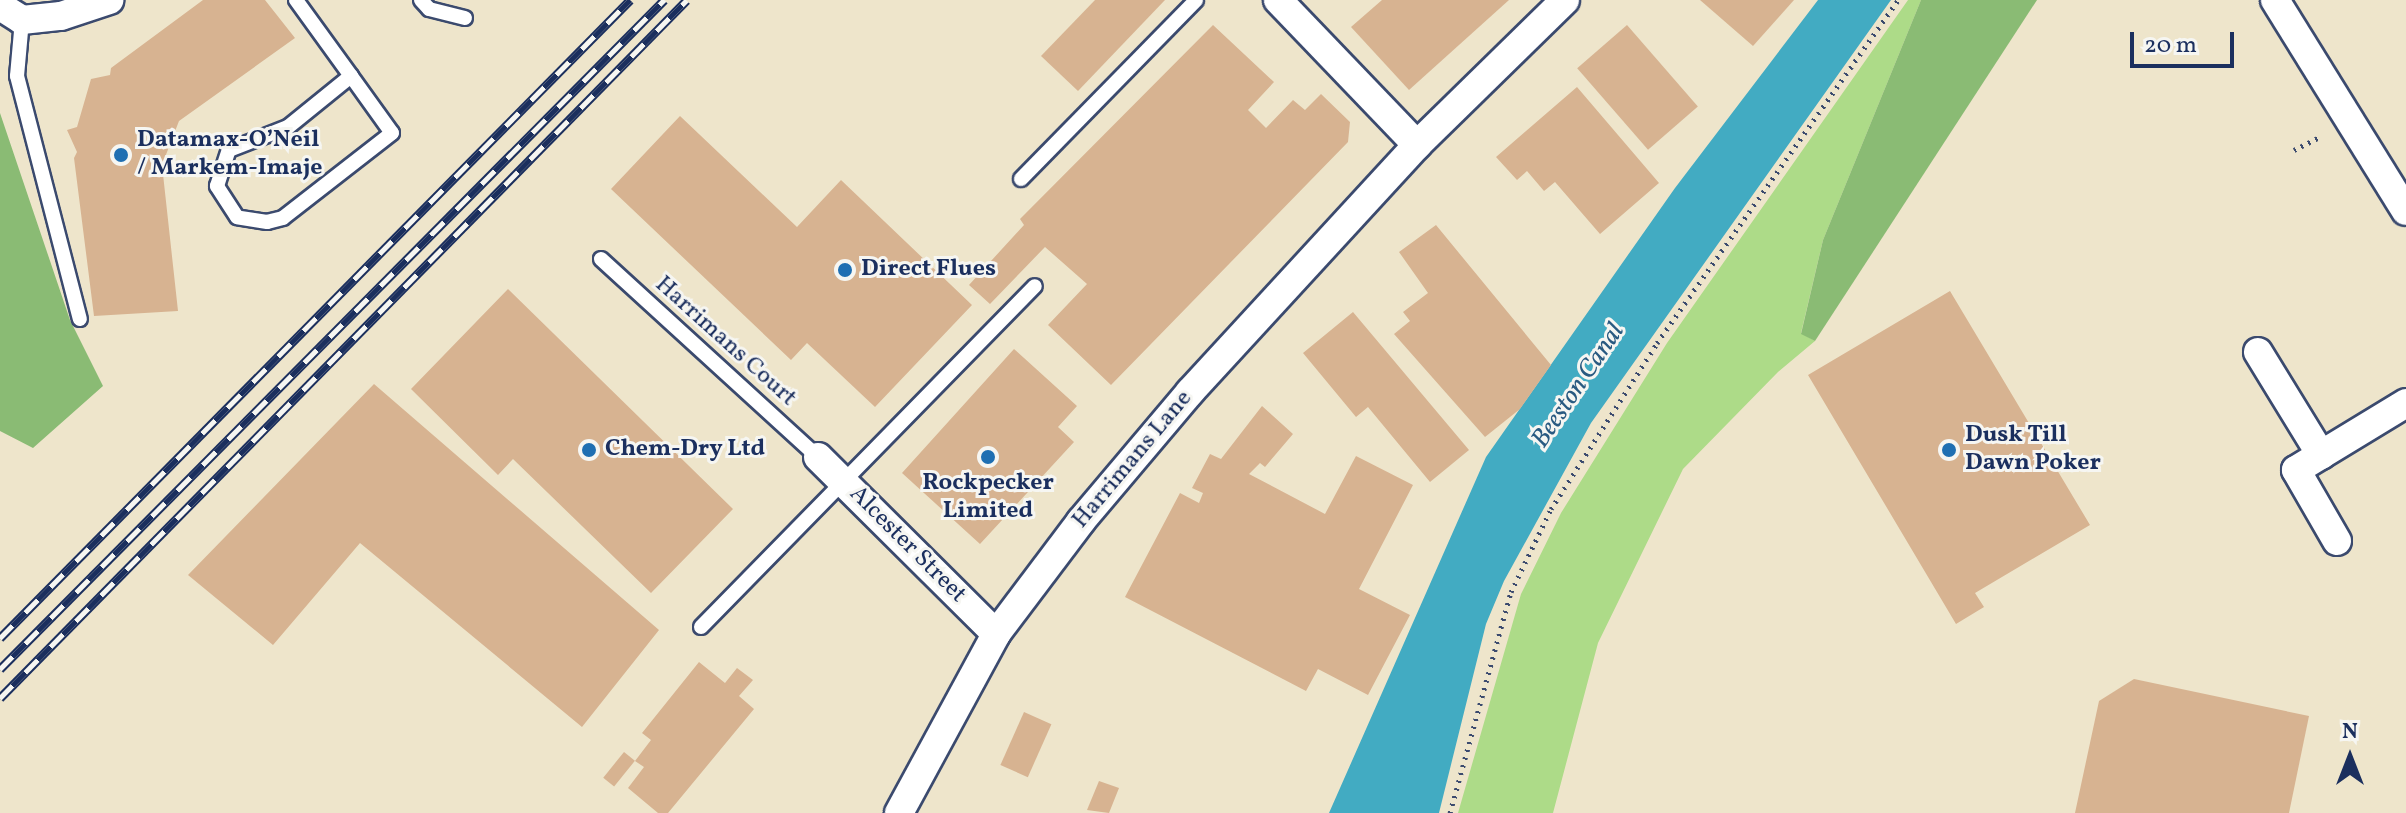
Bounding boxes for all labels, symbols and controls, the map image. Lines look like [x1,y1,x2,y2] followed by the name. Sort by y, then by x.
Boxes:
[2134,16,2238,66] scale bar
[2144,29,2197,63] text: 20 m
[137,127,323,183] place label: Datamax-O’Neil / Markem-Imaje
[112,146,130,164] marker: Datamax-O’Neil / Markem-Imaje
[861,256,996,284] place label: Direct Flues
[836,261,854,279] marker: Direct Flues
[648,271,802,413] street label: Harrimans Court
[1526,318,1632,454] water label: Beeston Canal
[1067,385,1199,535] street label: Harrimans Lane
[1965,422,2101,478] place label: Dusk Till Dawn Poker
[605,436,765,464] place label: Chem-Dry Ltd
[580,441,598,459] marker: Chem-Dry Ltd
[1940,441,1958,459] marker: Dusk Till Dawn Poker
[979,448,997,466] marker: Rockpecker Limited
[922,470,1054,526] place label: Rockpecker Limited
[842,480,972,610] street label: Alcester Street
[2310,717,2390,797] north arrow
[2342,717,2358,748] text: N

